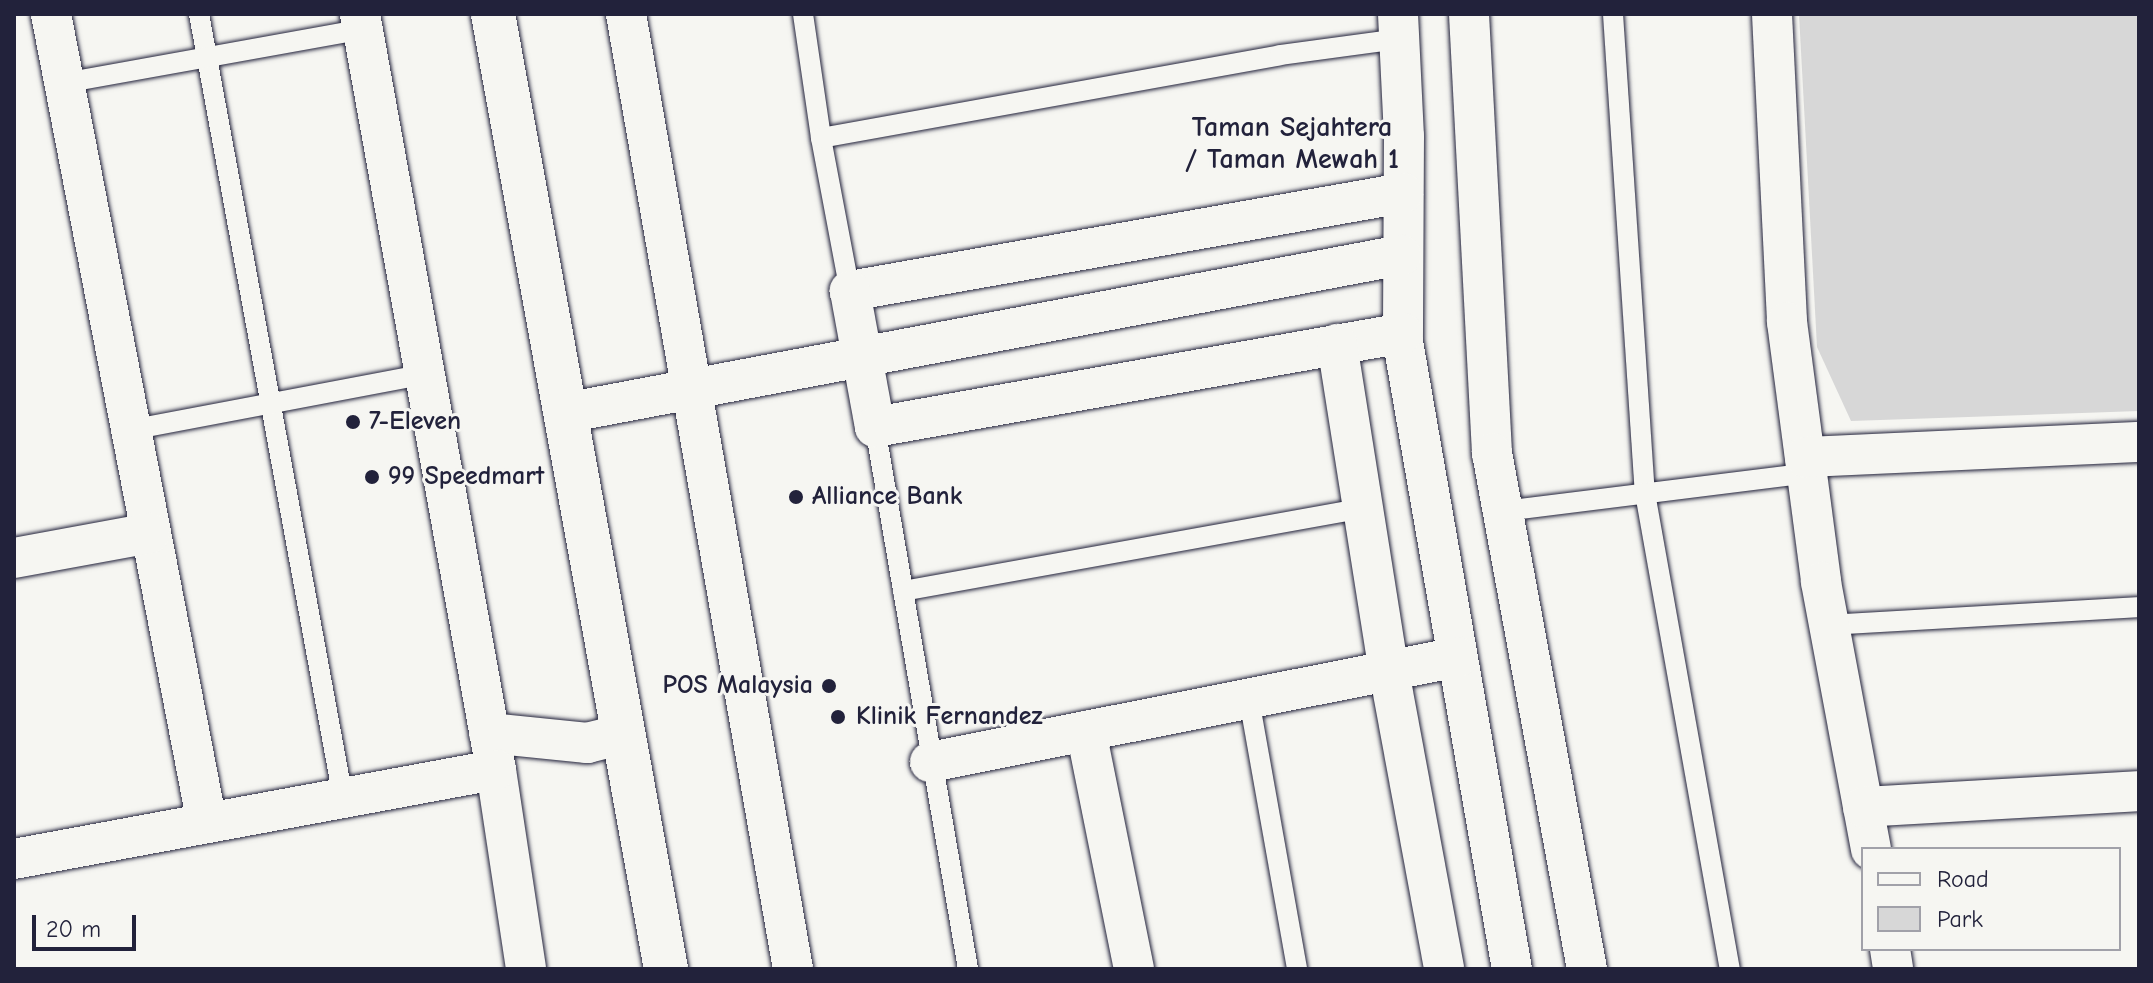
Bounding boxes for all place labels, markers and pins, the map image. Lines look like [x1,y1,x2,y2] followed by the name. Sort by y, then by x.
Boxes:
[369,406,461,438] place label: 7-Eleven
[344,413,362,431] marker: 7-Eleven
[388,461,544,493] place label: 99 Speedmart
[363,468,381,486] marker: 99 Speedmart
[812,481,962,513] place label: Alliance Bank
[787,488,805,506] marker: Alliance Bank
[663,670,813,702] place label: POS Malaysia
[820,677,838,695] marker: POS Malaysia
[856,701,1043,733] place label: Klinik Fernandez
[827,706,849,728] marker: Klinik Fernandez

